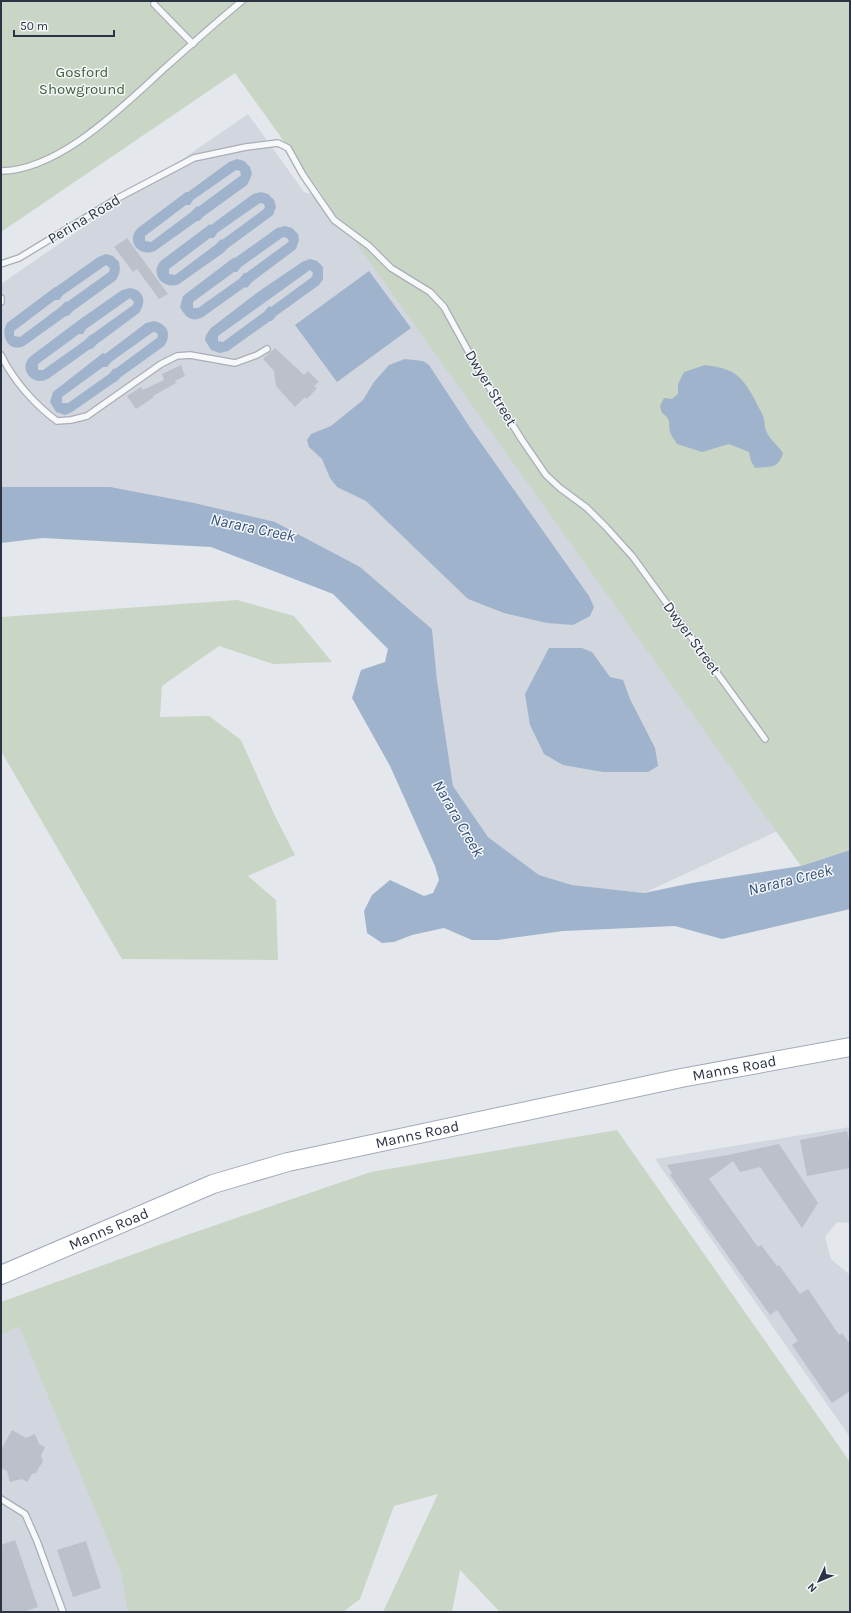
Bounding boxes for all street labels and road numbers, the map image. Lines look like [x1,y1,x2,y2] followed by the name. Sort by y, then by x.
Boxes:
[45,190,123,248] street label: Perina Road
[461,347,521,430] street label: Dwyer Street
[660,598,725,678] street label: Dwyer Street
[691,1052,778,1085] street label: Manns Road
[374,1117,461,1152] street label: Manns Road
[66,1204,151,1254] street label: Manns Road

